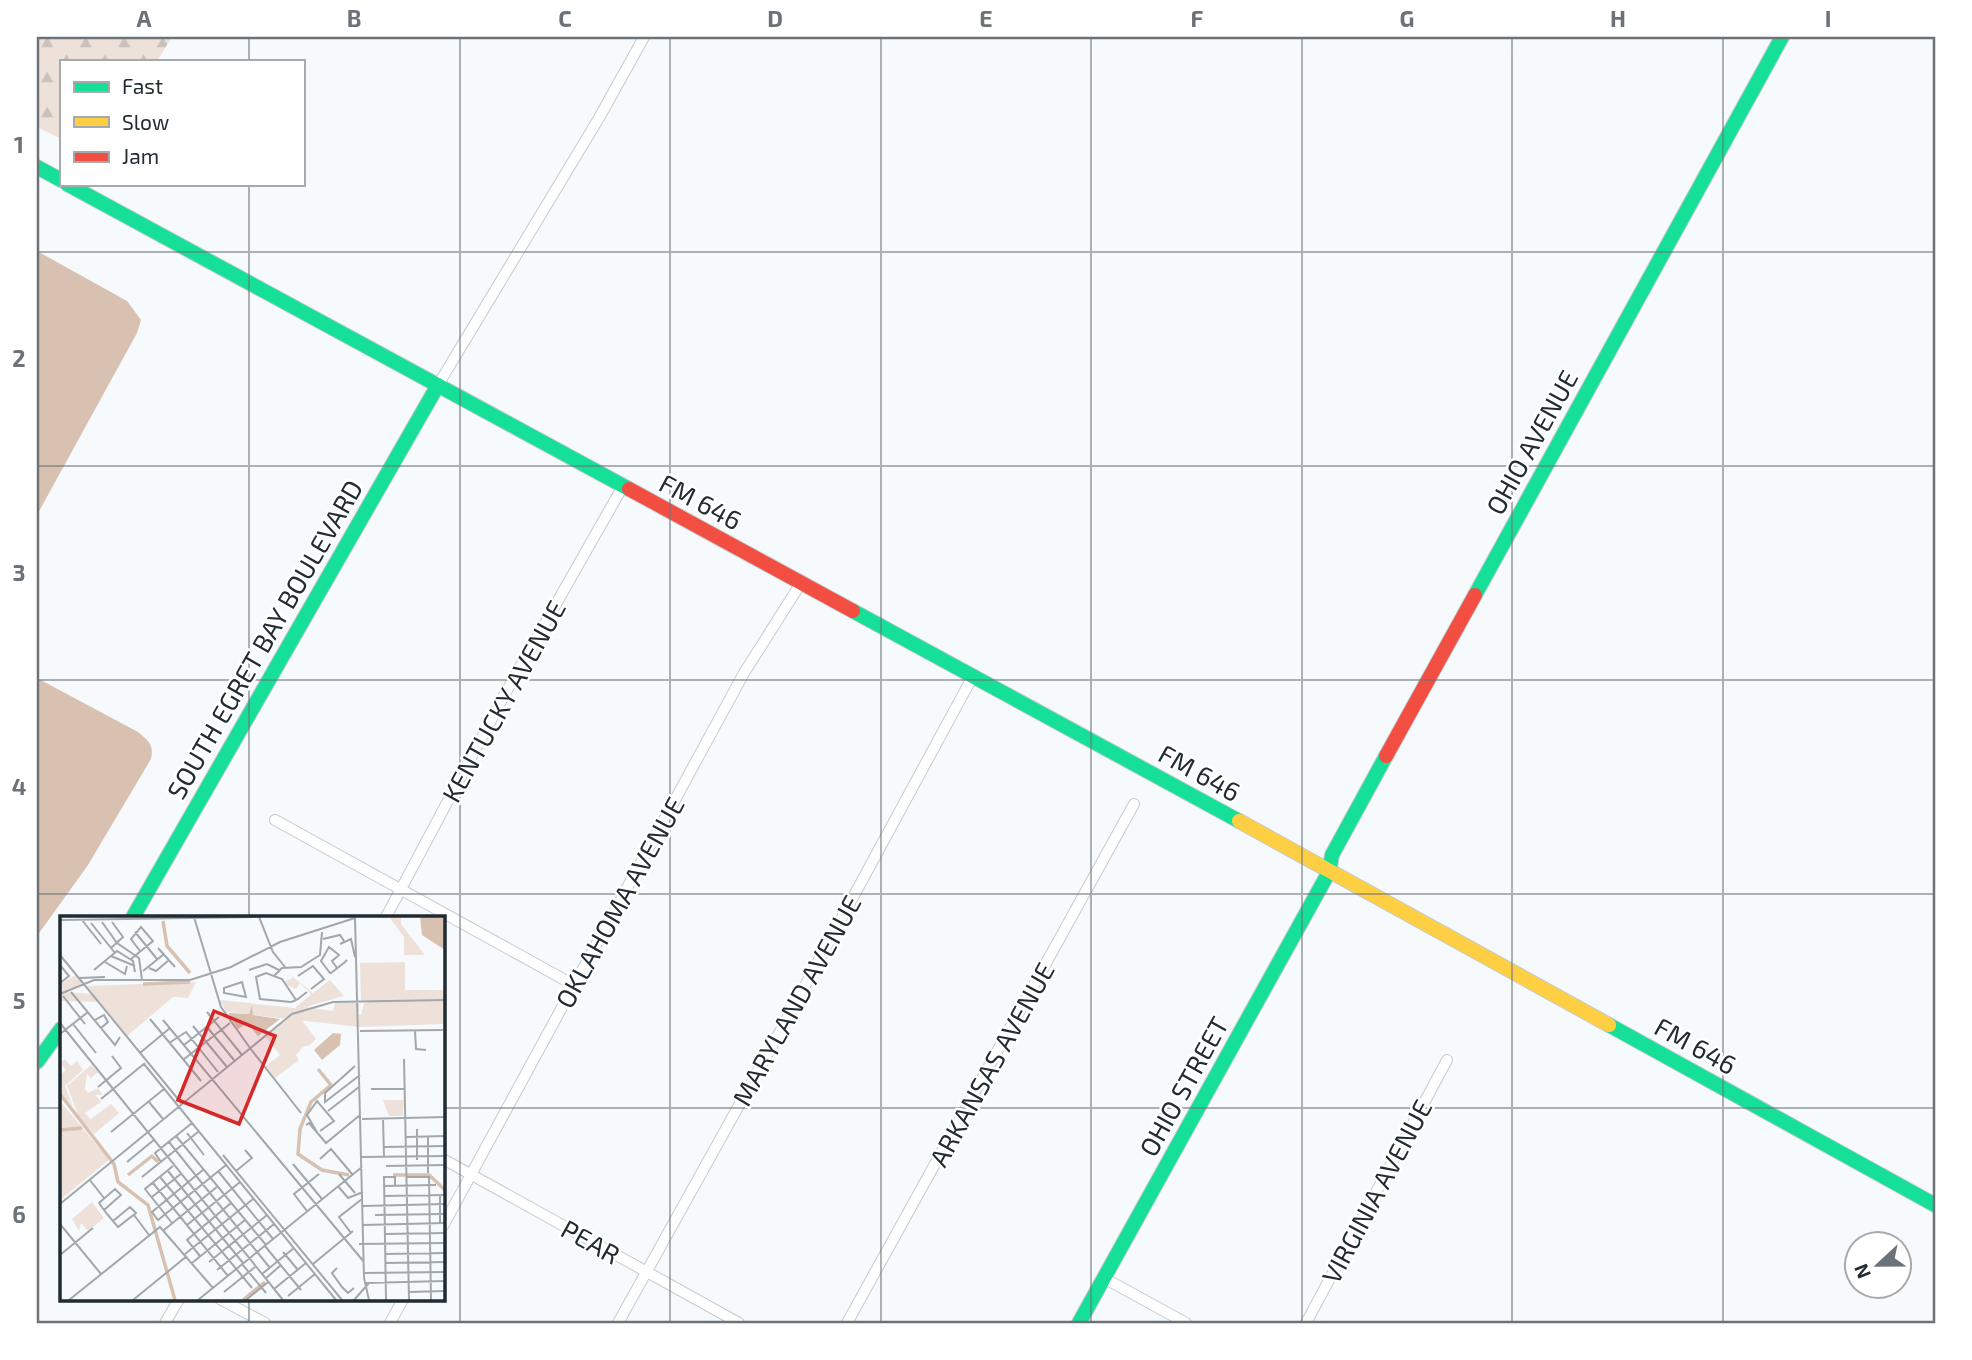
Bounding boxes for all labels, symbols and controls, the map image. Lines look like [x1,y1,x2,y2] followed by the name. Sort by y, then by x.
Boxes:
[136,4,152,32] text: A
[347,4,361,32] text: B
[558,4,572,32] text: C
[767,4,783,32] text: D
[979,4,993,32] text: E
[1191,4,1204,32] text: F
[1400,4,1414,32] text: G
[1610,4,1626,32] text: H
[1825,4,1831,32] text: I
[60,60,304,186] legend
[122,73,163,98] text: Fast
[122,109,169,134] text: Slow
[14,130,24,158] text: 1
[122,143,159,168] text: Jam
[12,344,26,372] text: 2
[1479,365,1583,519] street label: OHIO AVENUE
[655,467,747,535] street label: FM 646
[160,474,368,804] street label: SOUTH EGRET BAY BOULEVARD
[12,558,26,586] text: 3
[435,595,571,807] street label: KENTUCKY AVENUE
[1154,737,1246,807] street label: FM 646
[12,772,26,800] text: 4
[548,791,690,1013] street label: OKLAHOMA AVENUE
[725,889,867,1111] street label: MARYLAND AVENUE
[60,916,444,1300] inset map
[922,957,1060,1171] street label: ARKANSAS AVENUE
[13,986,25,1014] text: 5
[1650,1010,1742,1080] street label: FM 646
[1132,1011,1234,1161] street label: OHIO STREET
[1315,1094,1437,1288] street label: VIRGINIA AVENUE
[12,1200,26,1228] text: 6
[556,1212,626,1270] street label: PEAR
[1842,1230,1912,1300] north arrow
[1849,1261,1875,1282] text: N

